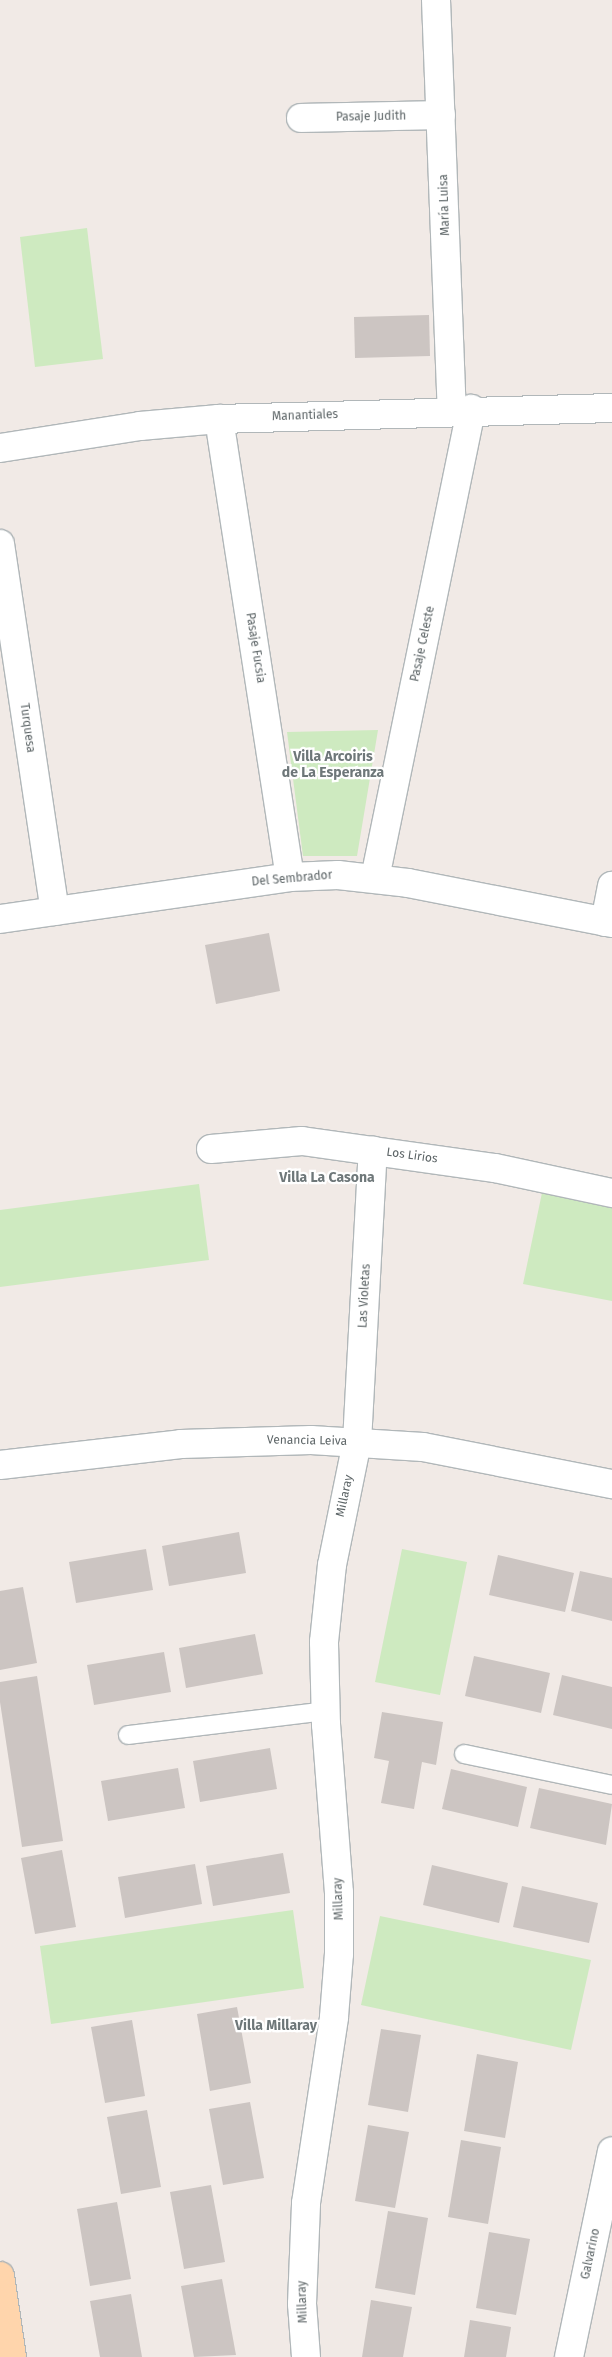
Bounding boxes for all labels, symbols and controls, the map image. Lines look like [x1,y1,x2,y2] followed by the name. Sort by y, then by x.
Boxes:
[336,109,406,125] street label: Pasaje Judith
[437,174,453,236] street label: María Luisa
[272,408,338,424] street label: Manantiales
[408,605,438,683] street label: Pasaje Celeste
[242,612,268,684] street label: Pasaje Fucsia
[16,702,38,754] street label: Turquesa
[282,749,384,782] district label: Villa Arcoiris de La Esperanza
[251,868,333,890] street label: Del Sembrador
[386,1145,438,1167] street label: Los Lirios
[279,1170,375,1186] district label: Villa La Casona
[356,1263,374,1329] street label: Las Violetas
[267,1433,347,1449] street label: Venancia Leiva
[334,1474,356,1518] street label: Millaray
[331,1877,347,1921] street label: Millaray
[235,2018,317,2034] district label: Villa Millaray
[579,2227,603,2281] street label: Galvarino
[295,2280,311,2324] street label: Millaray

